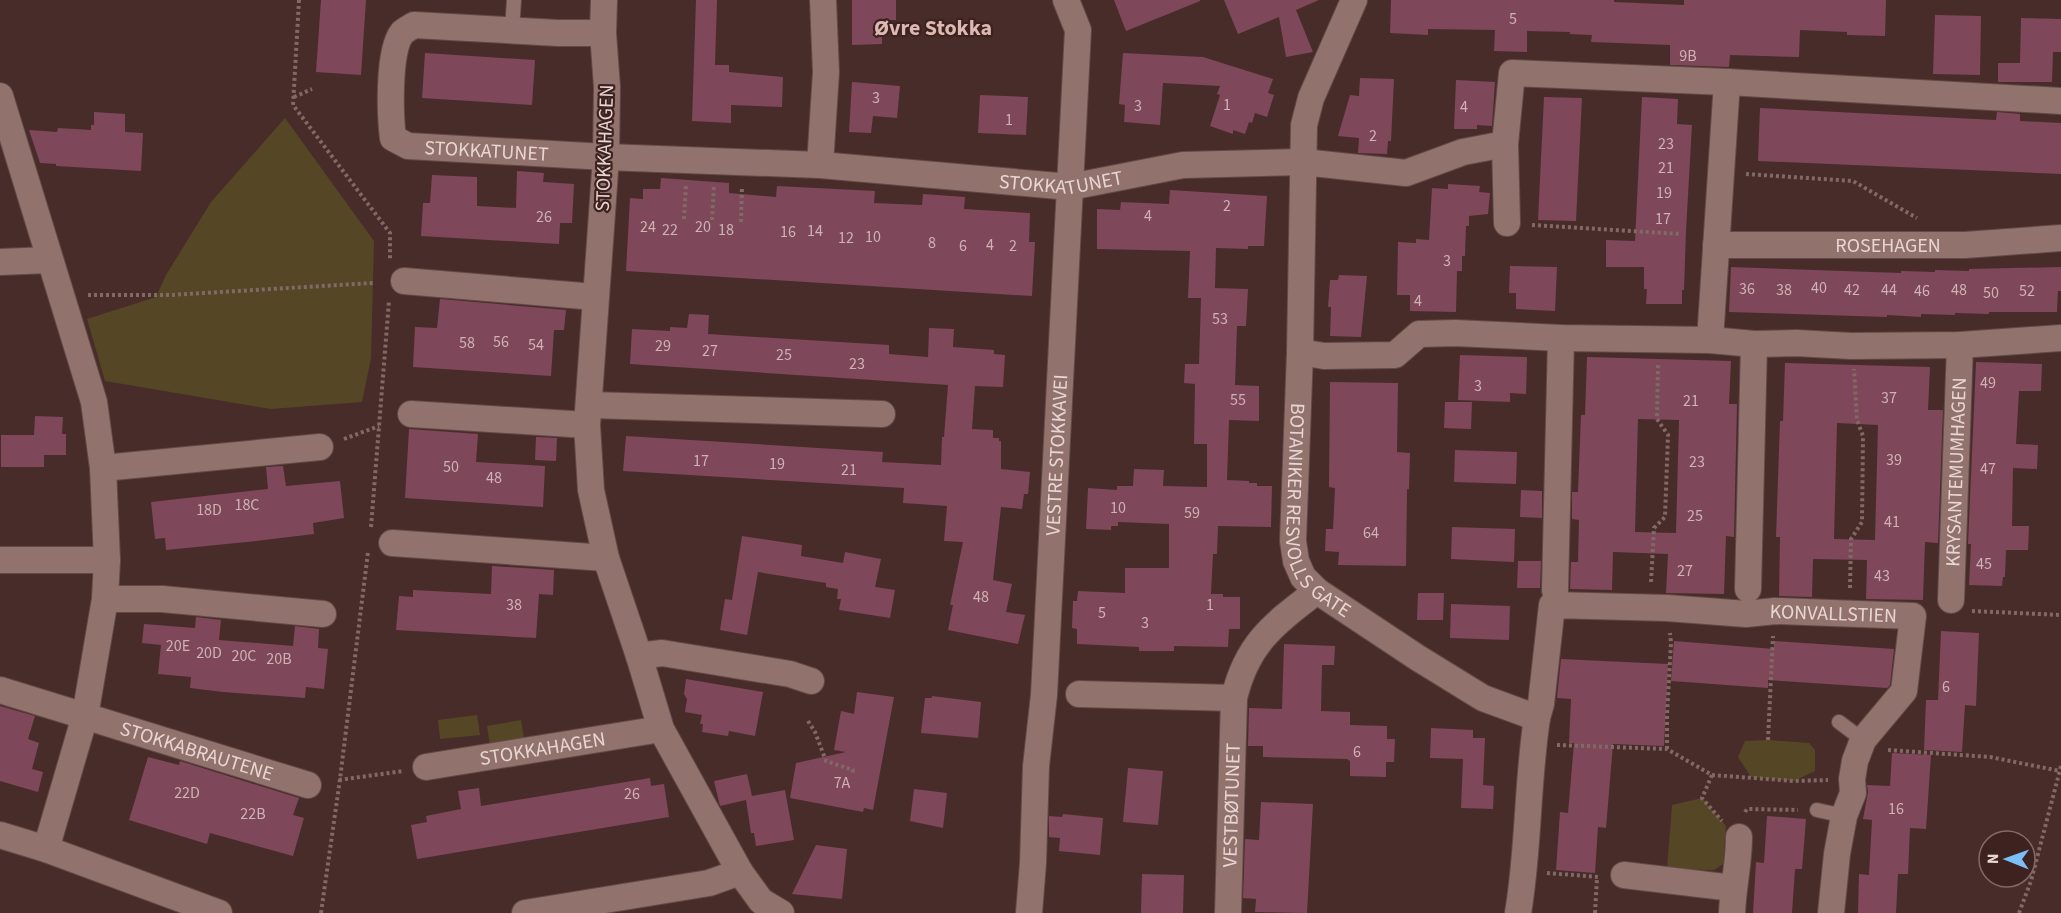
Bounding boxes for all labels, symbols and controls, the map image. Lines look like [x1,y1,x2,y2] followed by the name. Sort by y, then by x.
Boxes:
[1509,8,1517,30] house number: 5
[874,12,992,44] district label: Øvre Stokka
[1679,45,1697,67] house number: 9B
[589,84,621,212] street label: STOKKAHAGEN
[872,87,880,109] house number: 3
[1223,94,1231,116] house number: 1
[1134,95,1142,117] house number: 3
[1460,96,1468,118] house number: 4
[1005,109,1013,131] house number: 1
[1369,125,1377,147] house number: 2
[1658,133,1674,155] house number: 23
[423,134,550,169] street label: STOKKATUNET
[1658,157,1674,179] house number: 21
[998,164,1125,203] street label: STOKKATUNET
[1656,182,1672,204] house number: 19
[1223,195,1231,217] house number: 2
[1144,205,1152,227] house number: 4
[536,206,552,228] house number: 26
[1655,208,1671,230] house number: 17
[640,216,656,238] house number: 24
[695,216,711,238] house number: 20
[662,219,678,241] house number: 22
[718,219,734,241] house number: 18
[807,220,823,242] house number: 14
[780,221,796,243] house number: 16
[865,226,881,248] house number: 10
[838,227,854,249] house number: 12
[928,232,936,254] house number: 8
[1835,232,1941,260] street label: ROSEHAGEN
[986,234,994,256] house number: 4
[959,235,967,257] house number: 6
[1009,235,1017,257] house number: 2
[1443,250,1451,272] house number: 3
[1811,277,1827,299] house number: 40
[1739,278,1755,300] house number: 36
[1776,279,1792,301] house number: 38
[1844,279,1860,301] house number: 42
[1881,279,1897,301] house number: 44
[1951,279,1967,301] house number: 48
[1914,280,1930,302] house number: 46
[2019,280,2035,302] house number: 52
[1983,282,1999,304] house number: 50
[1414,290,1422,312] house number: 4
[1212,308,1228,330] house number: 53
[493,331,509,353] house number: 56
[459,332,475,354] house number: 58
[528,334,544,356] house number: 54
[655,335,671,357] house number: 29
[702,340,718,362] house number: 27
[776,344,792,366] house number: 25
[849,353,865,375] house number: 23
[1980,372,1996,394] house number: 49
[1039,374,1075,536] street label: VESTRE STOKKAVEI
[1474,375,1482,397] house number: 3
[1939,377,1974,567] street label: KRYSANTEMUMHAGEN
[1881,387,1897,409] house number: 37
[1230,389,1246,411] house number: 55
[1683,390,1699,412] house number: 21
[1278,402,1356,625] street label: BOTANIKER RESVOLLS GATE
[1886,449,1902,471] house number: 39
[693,450,709,472] house number: 17
[1689,451,1705,473] house number: 23
[769,453,785,475] house number: 19
[443,456,459,478] house number: 50
[1980,458,1996,480] house number: 47
[841,459,857,481] house number: 21
[486,467,502,489] house number: 48
[234,494,260,516] house number: 18C
[1110,497,1126,519] house number: 10
[196,499,222,521] house number: 18D
[1184,502,1200,524] house number: 59
[1687,505,1703,527] house number: 25
[1884,511,1900,533] house number: 41
[1363,522,1379,544] house number: 64
[1976,553,1992,575] house number: 45
[1677,560,1693,582] house number: 27
[1874,565,1890,587] house number: 43
[973,586,989,608] house number: 48
[506,594,522,616] house number: 38
[1206,594,1214,616] house number: 1
[1769,598,1897,630] street label: KONVALLSTIEN
[1098,602,1106,624] house number: 5
[1141,612,1149,634] house number: 3
[166,635,190,657] house number: 20E
[196,642,222,664] house number: 20D
[231,645,257,667] house number: 20C
[266,648,292,670] house number: 20B
[1942,676,1950,698] house number: 6
[116,715,277,788] street label: STOKKABRAUTENE
[478,725,608,773] street label: STOKKAHAGEN
[1353,741,1361,763] house number: 6
[1216,742,1248,868] street label: VESTBØTUNET
[834,772,851,794] house number: 7A
[174,782,200,804] house number: 22D
[624,783,640,805] house number: 26
[1888,798,1904,820] house number: 16
[240,803,266,825] house number: 22B
[1977,829,2037,889] north arrow
[1982,853,2004,864] text: N

